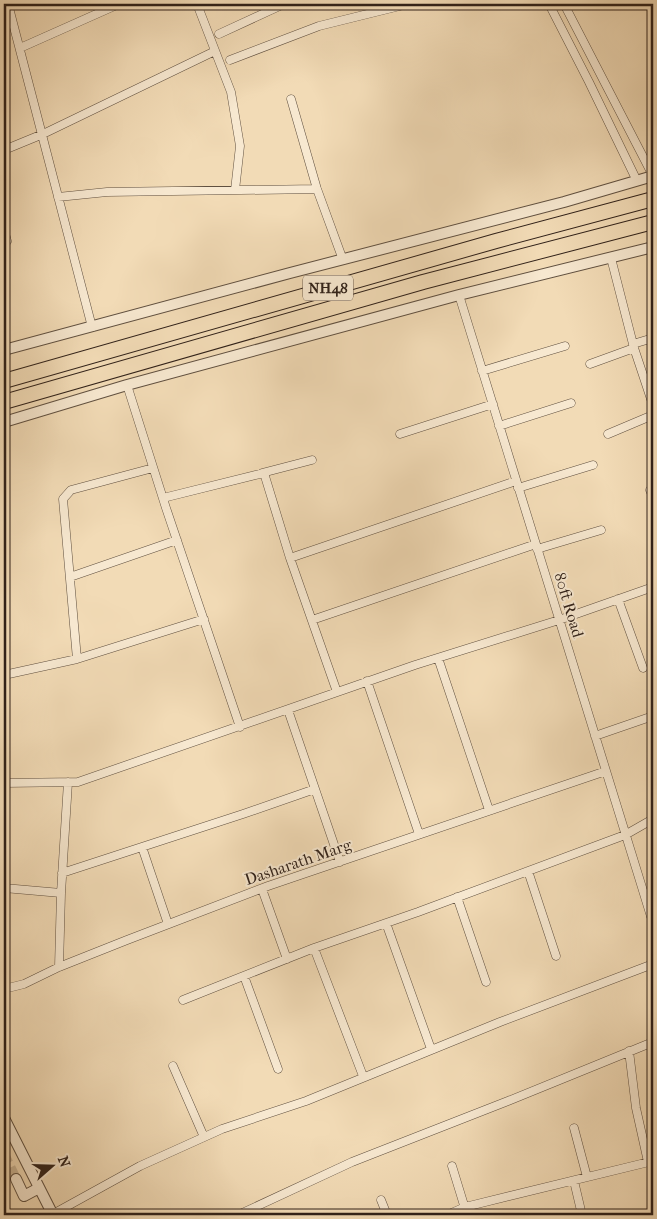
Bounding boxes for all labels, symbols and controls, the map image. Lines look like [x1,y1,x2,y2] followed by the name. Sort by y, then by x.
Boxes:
[303,276,353,300] road number: NH48
[550,570,588,640] street label: 80ft Road
[242,835,354,889] street label: Dasharath Marg
[28,1142,78,1192] north arrow
[54,1154,74,1170] text: N

